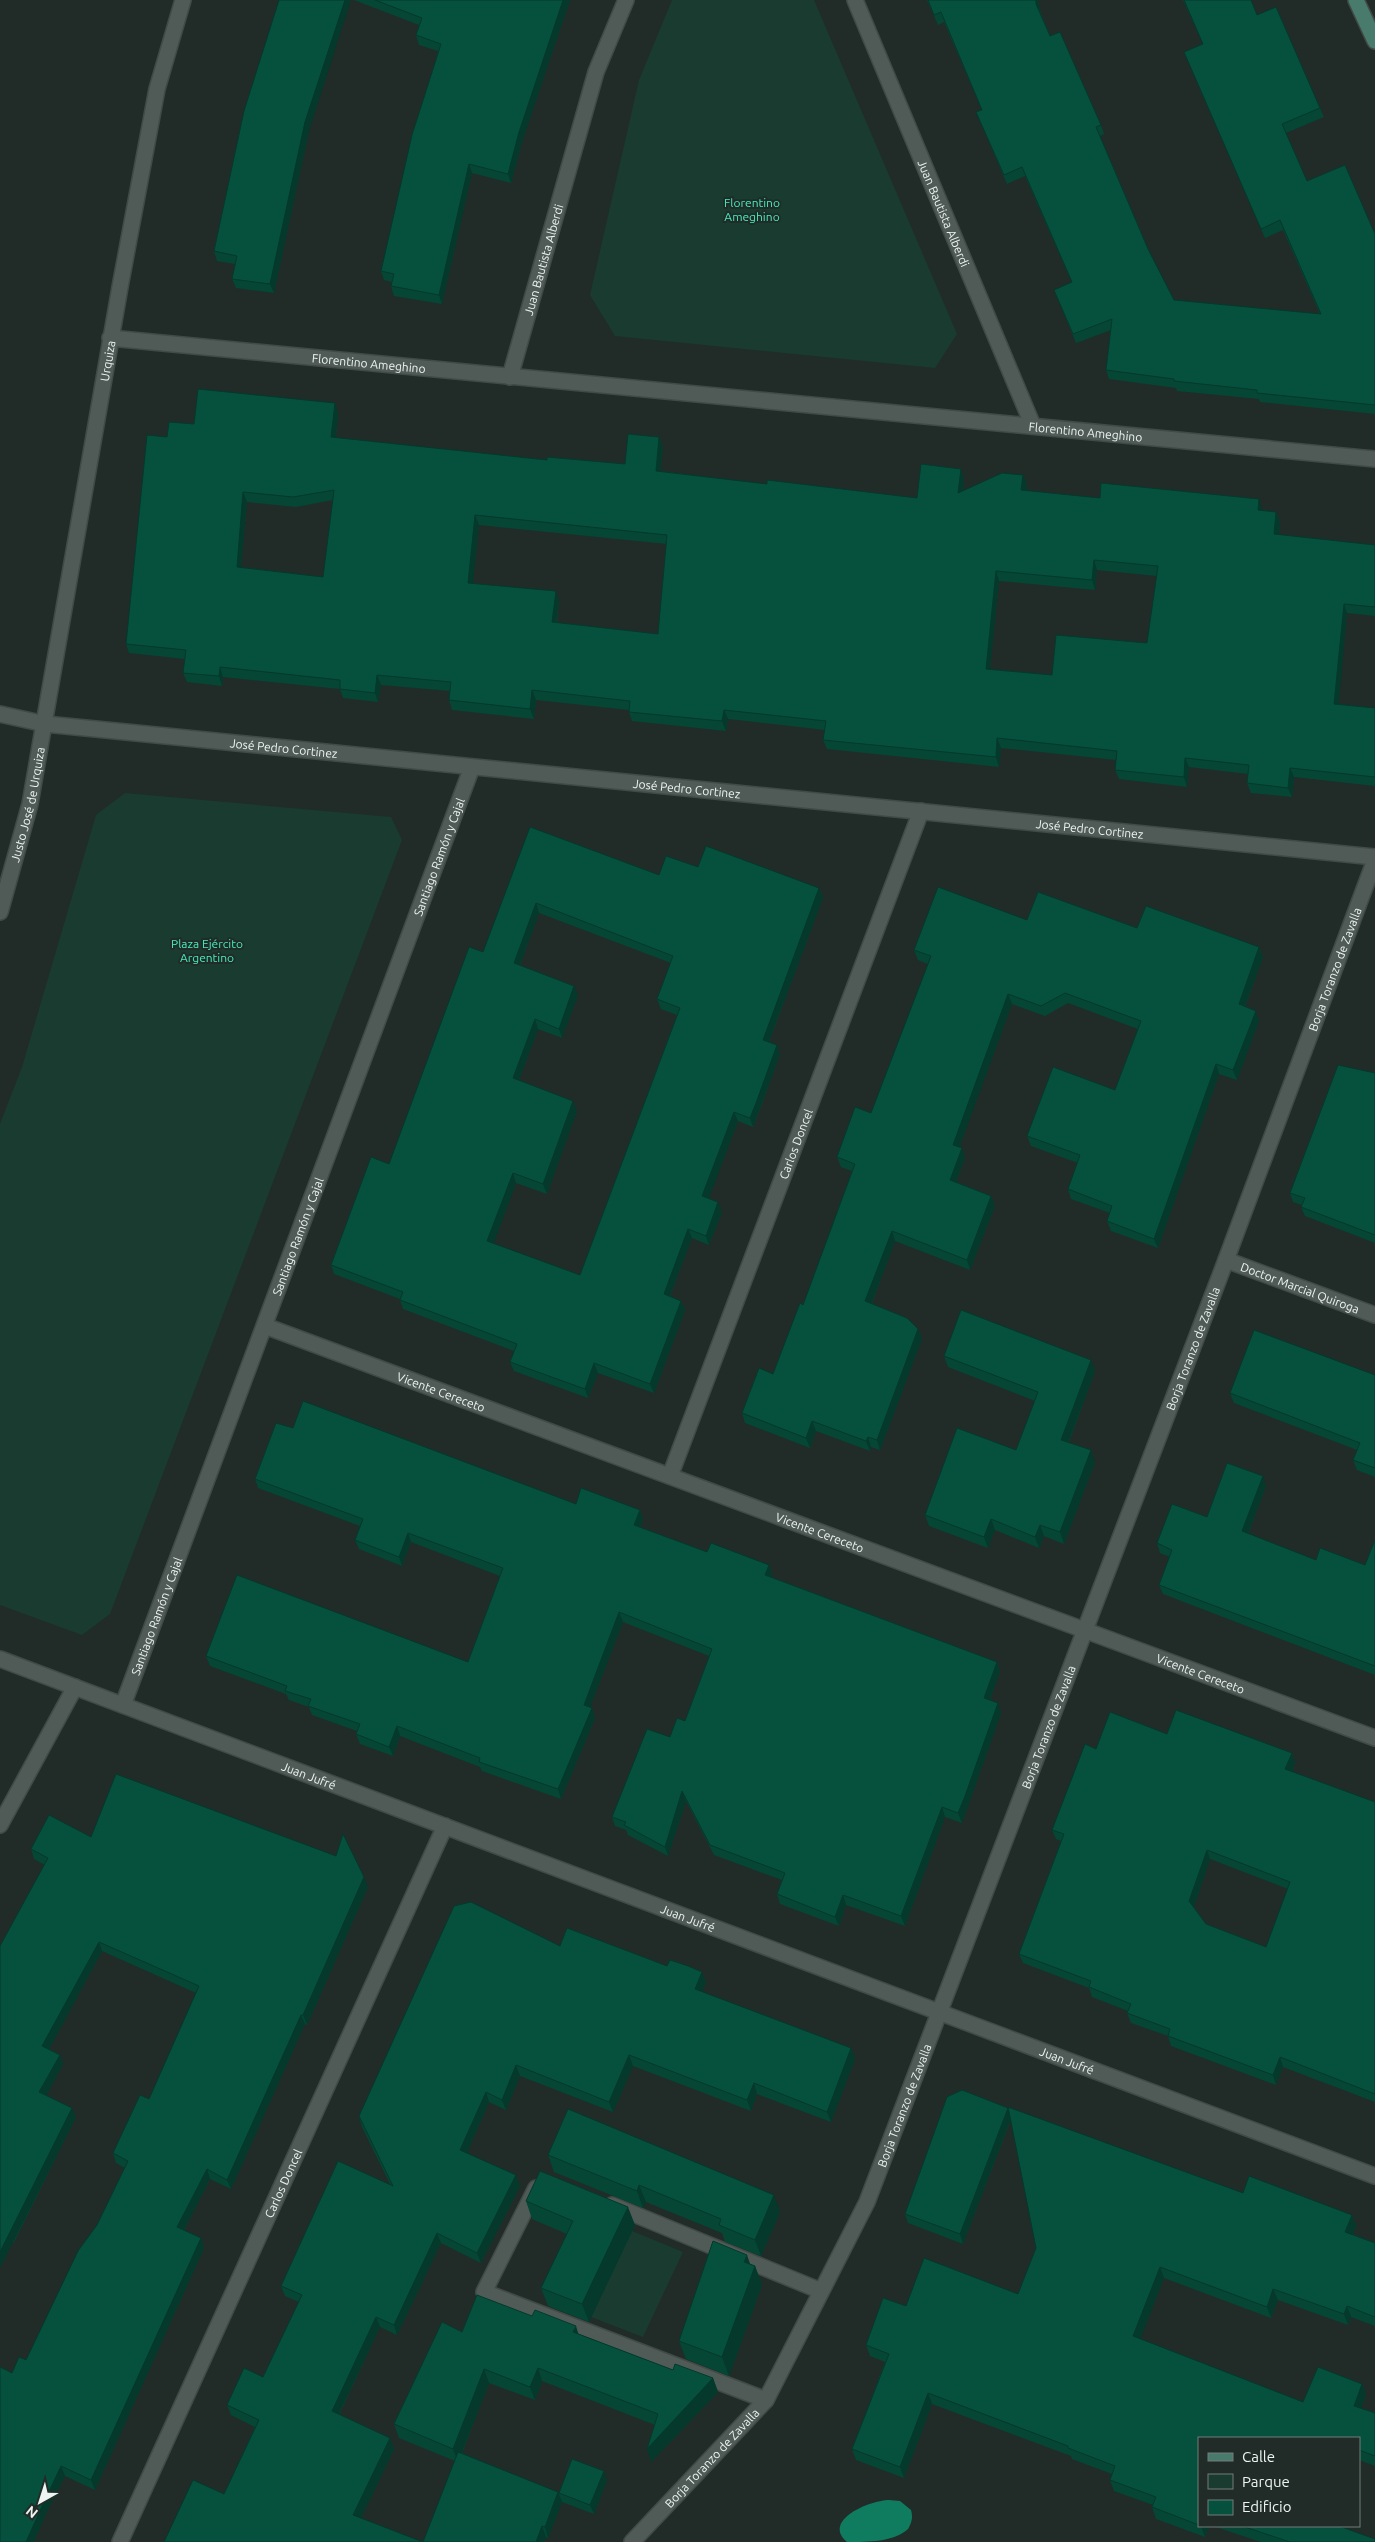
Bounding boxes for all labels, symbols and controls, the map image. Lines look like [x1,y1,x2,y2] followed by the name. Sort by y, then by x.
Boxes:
[916,158,972,269] street label: Juan Bautista Alberdi
[724,196,780,223] park label: Florentino Ameghino
[521,202,565,317] street label: Juan Bautista Alberdi
[97,339,117,382] street label: Urquiza
[311,351,426,375] street label: Florentino Ameghino
[1028,419,1143,443] street label: Florentino Ameghino
[229,736,339,760] street label: José Pedro Cortinez
[8,746,46,863] street label: Justo José de Urquiza
[632,776,742,800] street label: José Pedro Cortinez
[411,796,466,918] street label: Santiago Ramón y Cajal
[1035,817,1145,840] street label: José Pedro Cortinez
[1305,906,1363,1033] street label: Borja Toranzo de Zavalla
[171,937,243,964] park label: Plaza Ejército Argentino
[776,1107,815,1181] street label: Carlos Doncel
[270,1176,325,1297] street label: Santiago Ramón y Cajal
[1239,1260,1361,1315] street label: Doctor Marcial Quiroga
[1163,1285,1222,1412] street label: Borja Toranzo de Zavalla
[395,1369,487,1414] street label: Vicente Cereceto
[774,1510,866,1554] street label: Vicente Cereceto
[128,1555,184,1677] street label: Santiago Ramón y Cajal
[1155,1651,1247,1696] street label: Vicente Cereceto
[1019,1663,1077,1790] street label: Borja Toranzo de Zavalla
[280,1759,338,1791] street label: Juan Jufré
[659,1902,717,1934] street label: Juan Jufré
[874,2042,933,2169] street label: Borja Toranzo de Zavalla
[1038,2044,1096,2076] street label: Juan Jufré
[262,2147,304,2220] street label: Carlos Doncel
[662,2406,761,2510] street label: Borja Toranzo de Zavalla
[1198,2437,1360,2527] legend
[1242,2448,1275,2465] text: Calle
[1242,2473,1290,2490] text: Parque
[15,2477,65,2527] north arrow
[1242,2498,1291,2515] text: Edificio
[23,2503,41,2522] text: N

